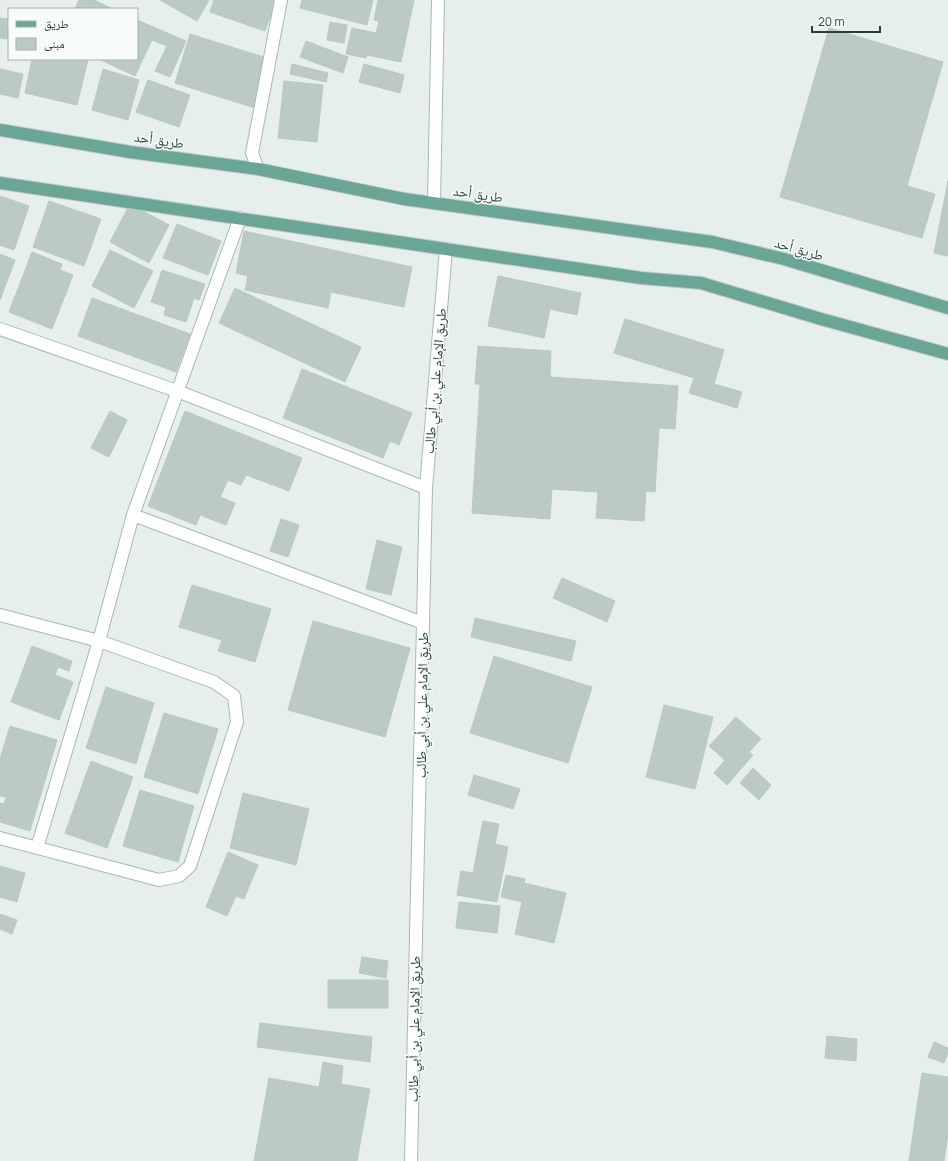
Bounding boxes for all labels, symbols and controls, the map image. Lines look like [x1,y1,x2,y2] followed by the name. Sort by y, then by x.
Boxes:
[8,8,138,60] legend
[812,8,880,34] scale bar
[818,13,845,30] text: 20 m
[44,15,69,32] text: طريق
[44,35,65,52] text: مبنى
[133,127,185,153] street label: طريق أحد
[452,181,504,207] street label: طريق أحد
[772,232,826,266] street label: طريق أحد
[419,307,453,455] street label: طريق الإمام علي بن أبي طالب
[411,632,435,778] street label: طريق الإمام علي بن أبي طالب
[403,956,427,1102] street label: طريق الإمام علي بن أبي طالب

